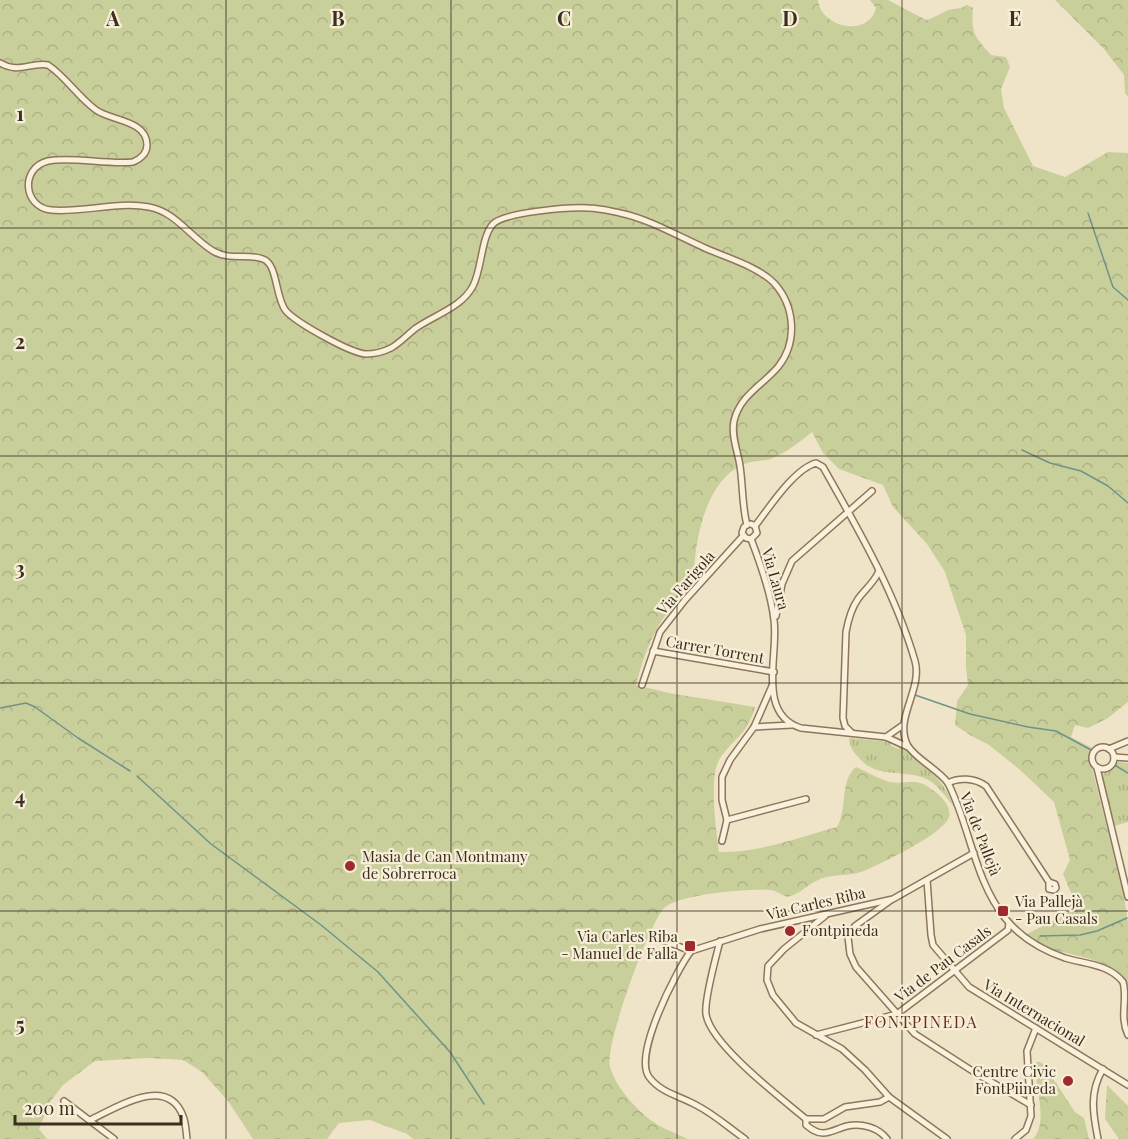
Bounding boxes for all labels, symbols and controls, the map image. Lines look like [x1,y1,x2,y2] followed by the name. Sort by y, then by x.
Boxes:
[105,4,120,31] text: A
[331,4,345,31] text: B
[557,4,571,31] text: C
[782,4,798,31] text: D
[1009,4,1021,31] text: E
[16,99,24,126] text: 1
[15,327,25,354] text: 2
[757,544,794,613] street label: Via Laura
[651,546,719,619] street label: Via Farigola
[15,554,25,581] text: 3
[664,630,767,668] street label: Carrer Torrent
[15,782,25,809] text: 4
[955,788,1006,879] street label: Via de Pallejà
[362,846,528,883] place label: Masia de Can Montmany de Sobrerroca
[343,859,357,873] marker: Masia de Can Montmany de Sobrerroca
[763,882,868,924] street label: Via Carles Riba
[1014,891,1098,928] place label: Via Pallejà - Pau Casals
[996,904,1010,918] marker: Via Pallejà - Pau Casals
[802,920,879,940] place label: Fontpineda
[889,920,995,1007] street label: Via de Pau Casals
[783,924,797,938] marker: Fontpineda
[561,926,679,963] place label: Via Carles Riba - Manuel de Falla
[683,939,697,953] marker: Via Carles Riba - Manuel de Falla
[979,973,1089,1050] street label: Via Internacional
[15,1010,25,1037] text: 5
[864,1011,978,1032] district label: FONTPINEDA
[972,1061,1057,1098] place label: Centre Civic FontPiineda
[1061,1074,1075,1088] marker: Centre Civic FontPiineda
[15,1088,182,1126] scale bar
[24,1096,75,1120] text: 200 m

